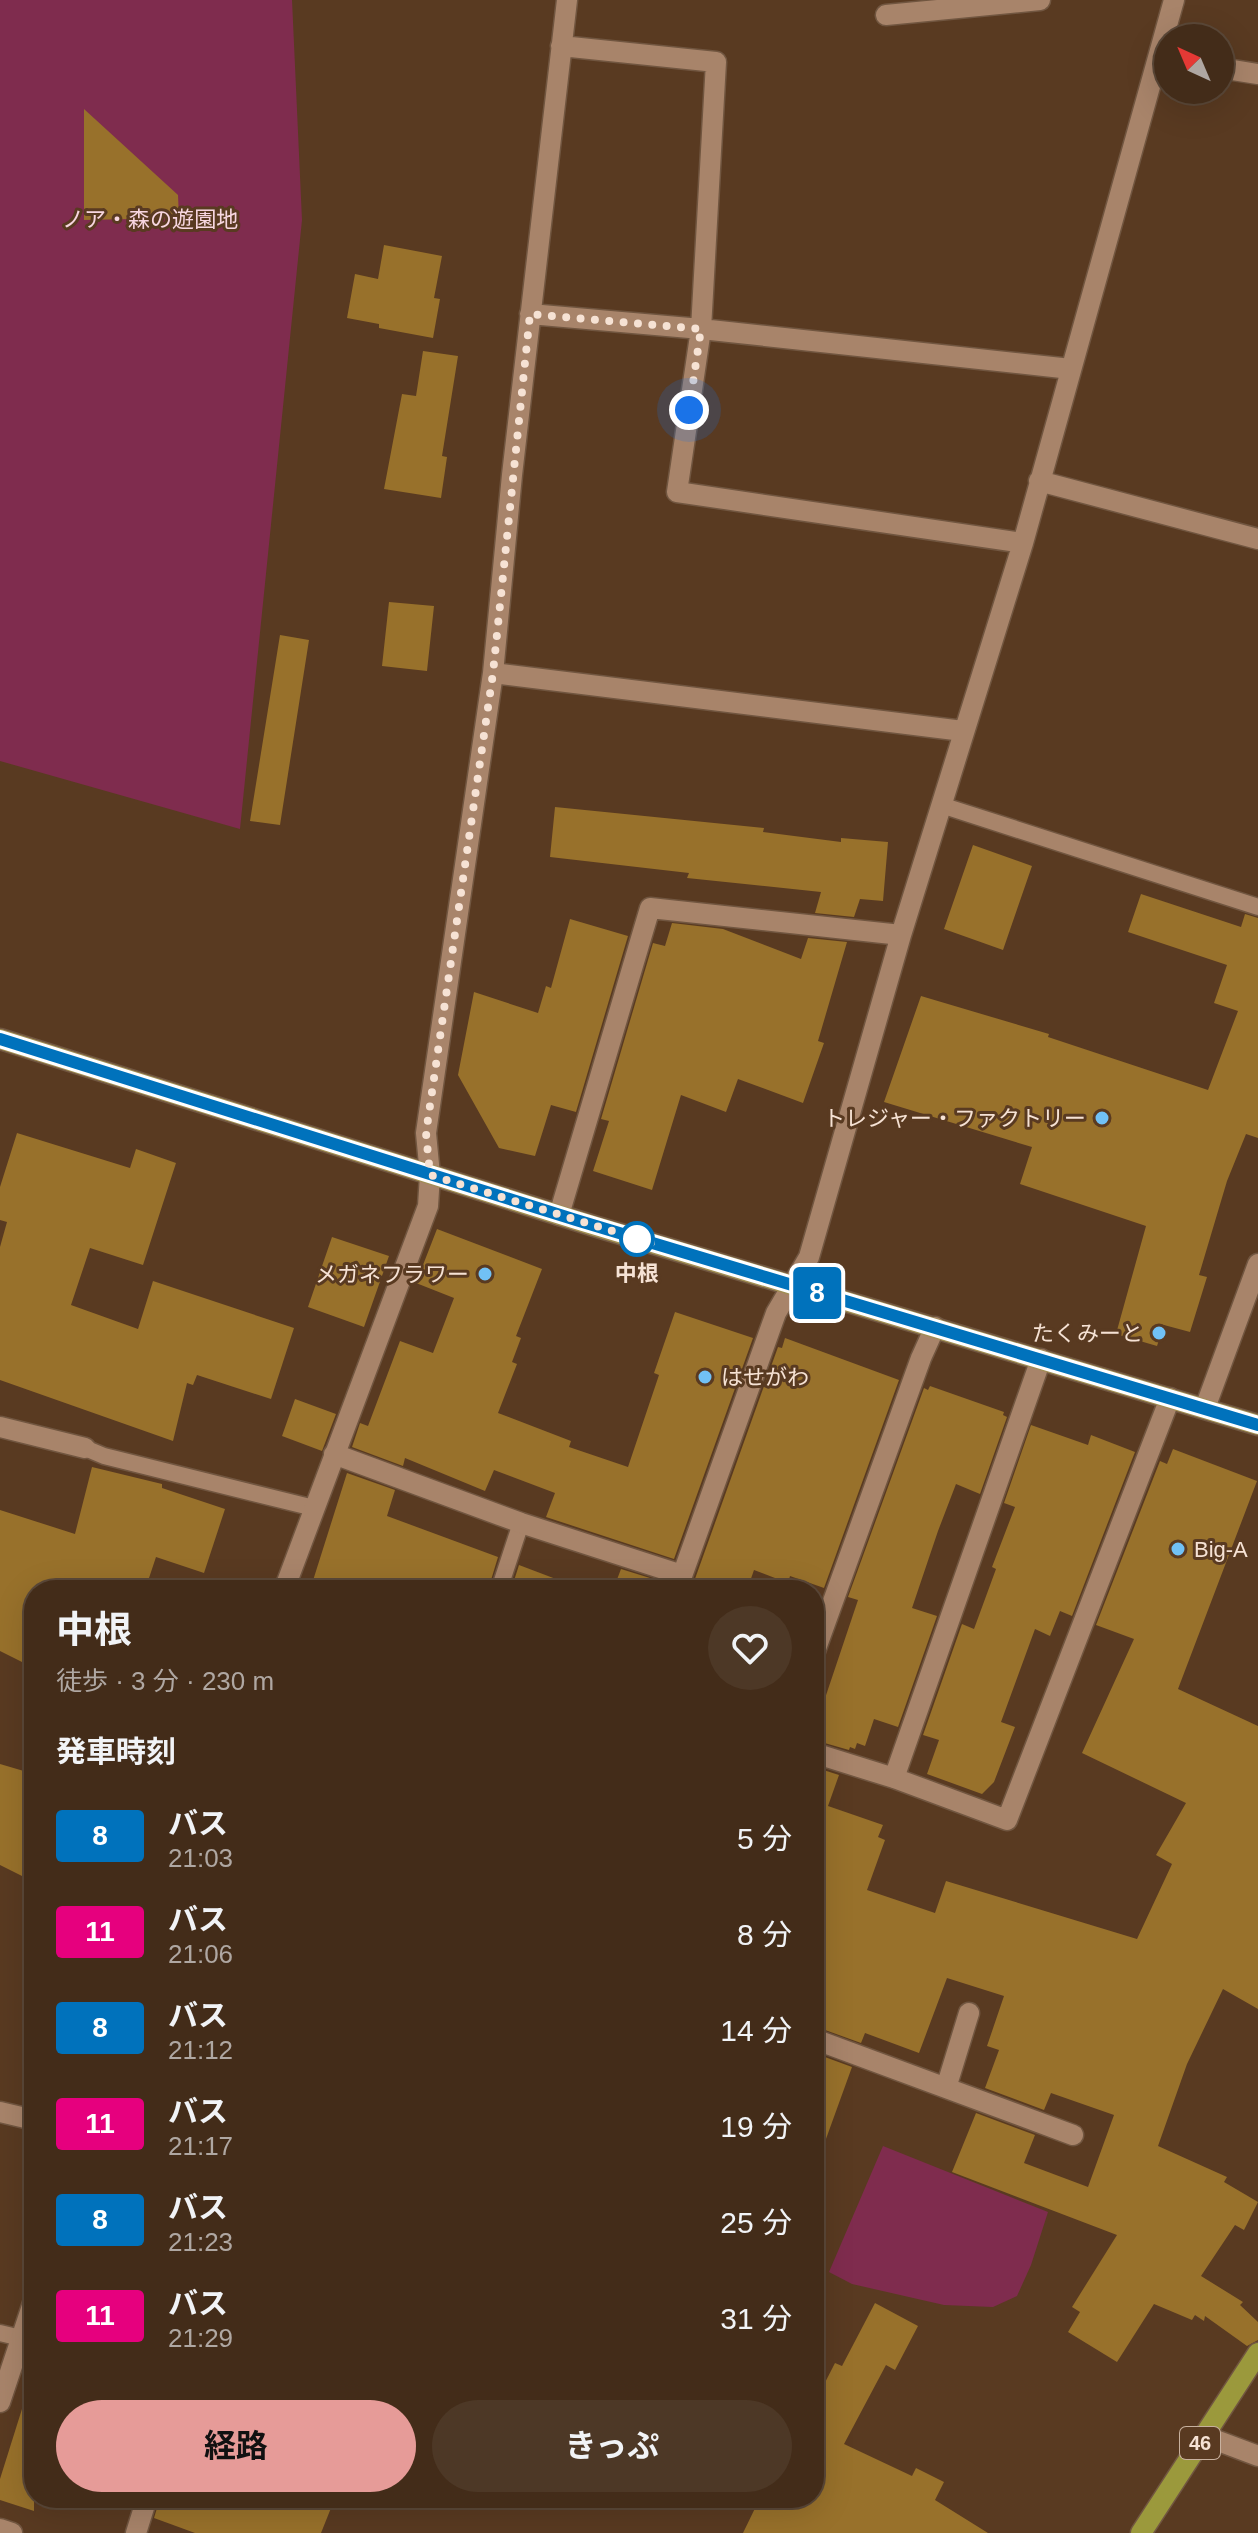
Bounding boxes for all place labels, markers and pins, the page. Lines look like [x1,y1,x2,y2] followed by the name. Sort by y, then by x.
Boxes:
[823,1106,1086,1131] place label: トレジャー・ファクトリー
[1093,1109,1111,1127] marker: トレジャー・ファクトリー
[620,1222,654,1256] marker: 中根
[615,1261,659,1286] place label: 中根
[315,1262,469,1287] place label: メガネフラワー
[476,1265,494,1283] marker: メガネフラワー
[1032,1321,1143,1346] place label: たくみーと
[1150,1324,1168,1342] marker: たくみーと
[721,1365,809,1390] place label: はせがわ
[696,1368,714,1386] marker: はせがわ
[1194,1537,1248,1562] place label: Big-A
[1169,1540,1187,1558] marker: Big-A

